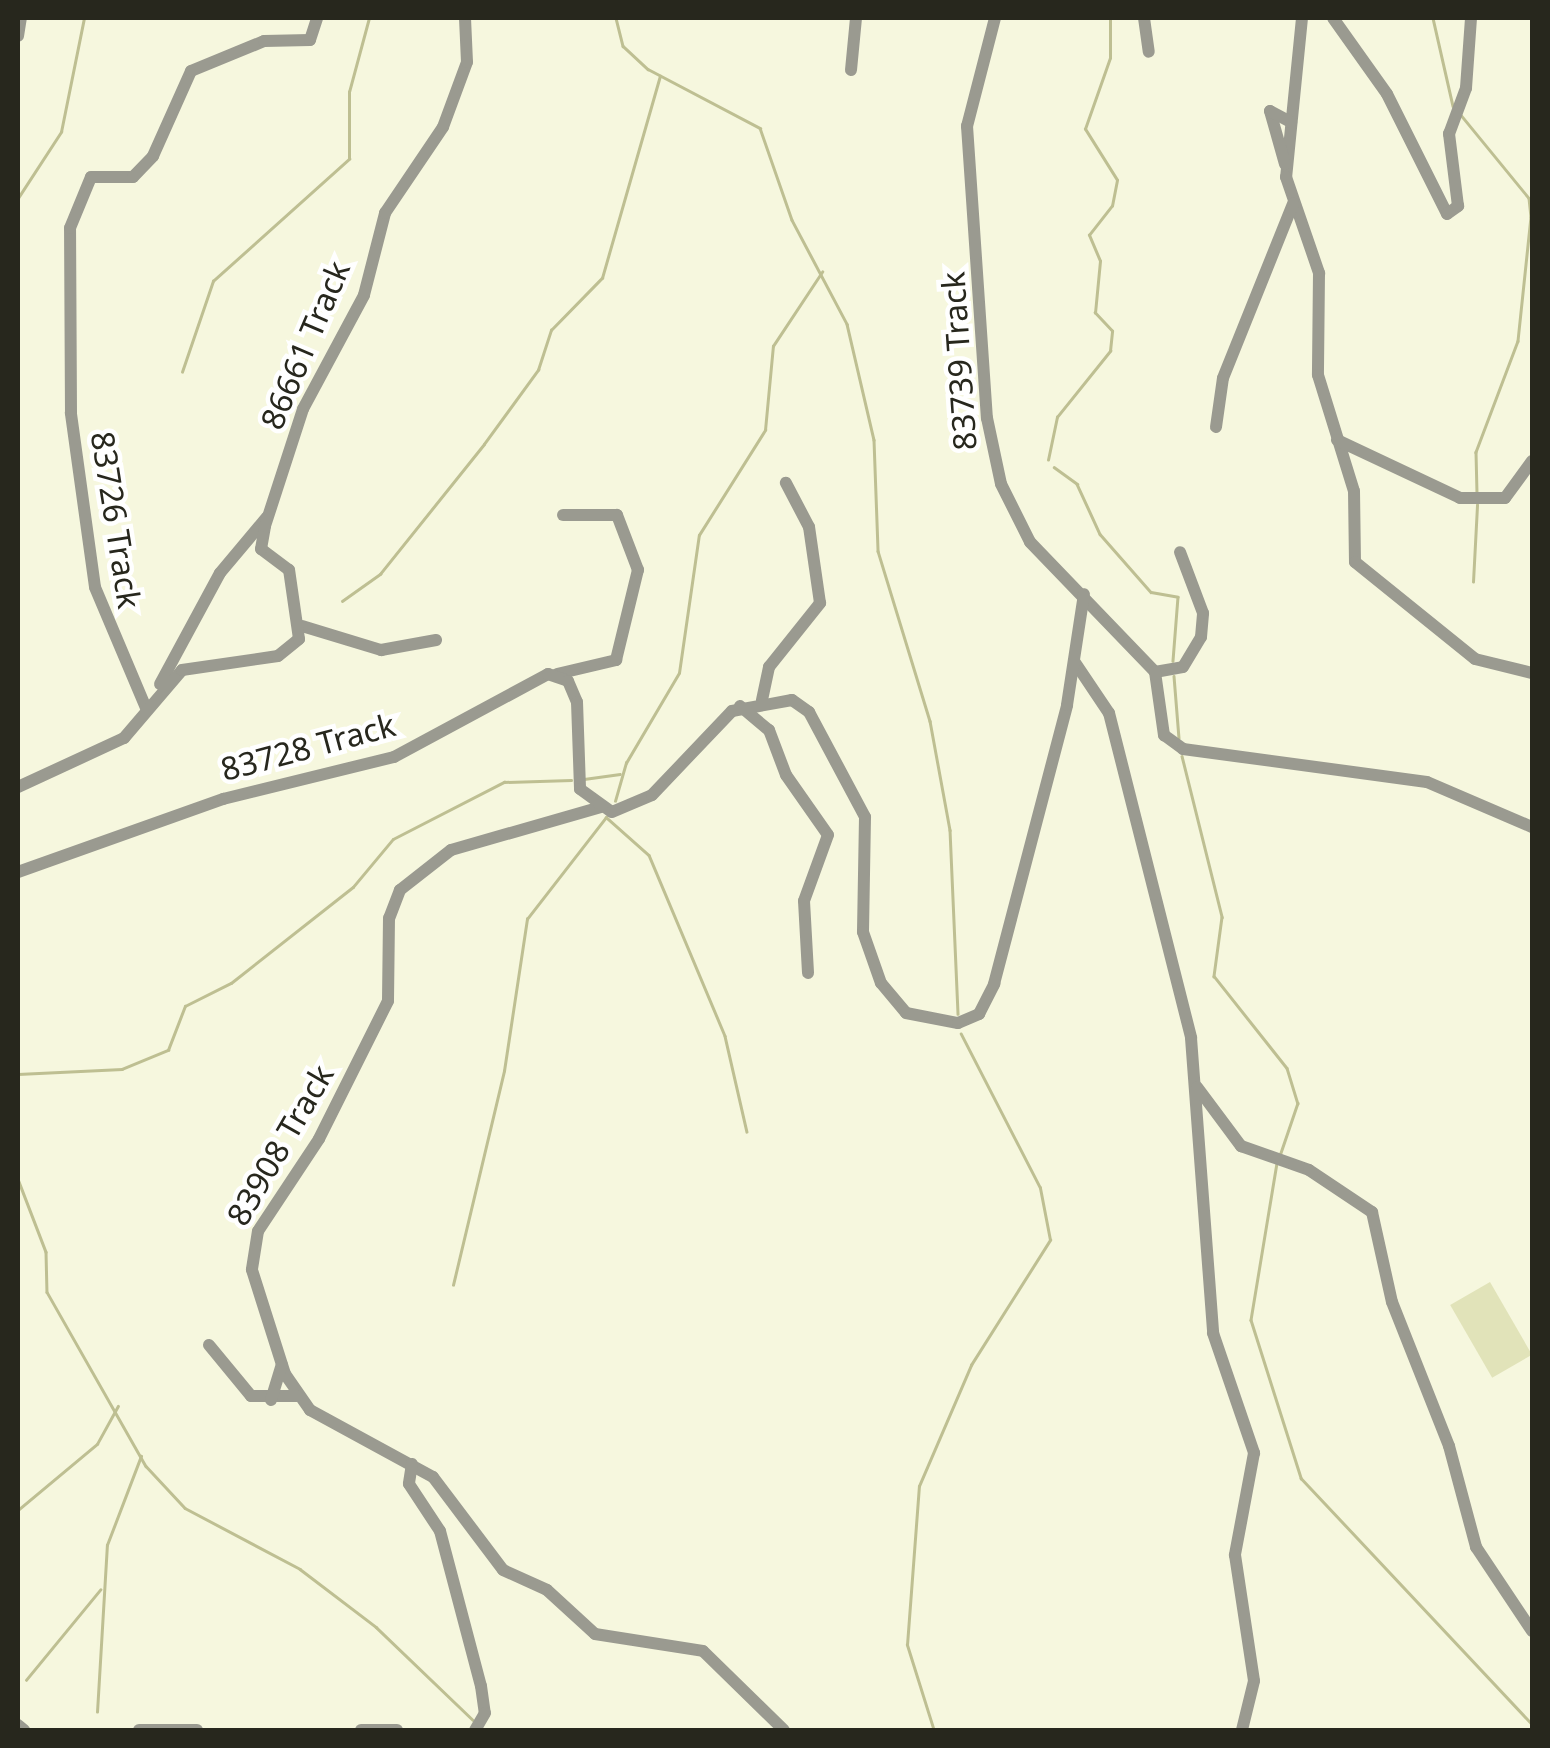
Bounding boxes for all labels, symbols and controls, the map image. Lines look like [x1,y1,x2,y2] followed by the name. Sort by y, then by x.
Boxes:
[252,255,358,435] street label: 86661 Track
[934,270,984,452] street label: 83739 Track
[83,429,149,611] street label: 83726 Track
[217,705,399,789] street label: 83728 Track
[219,1058,341,1232] street label: 83908 Track

